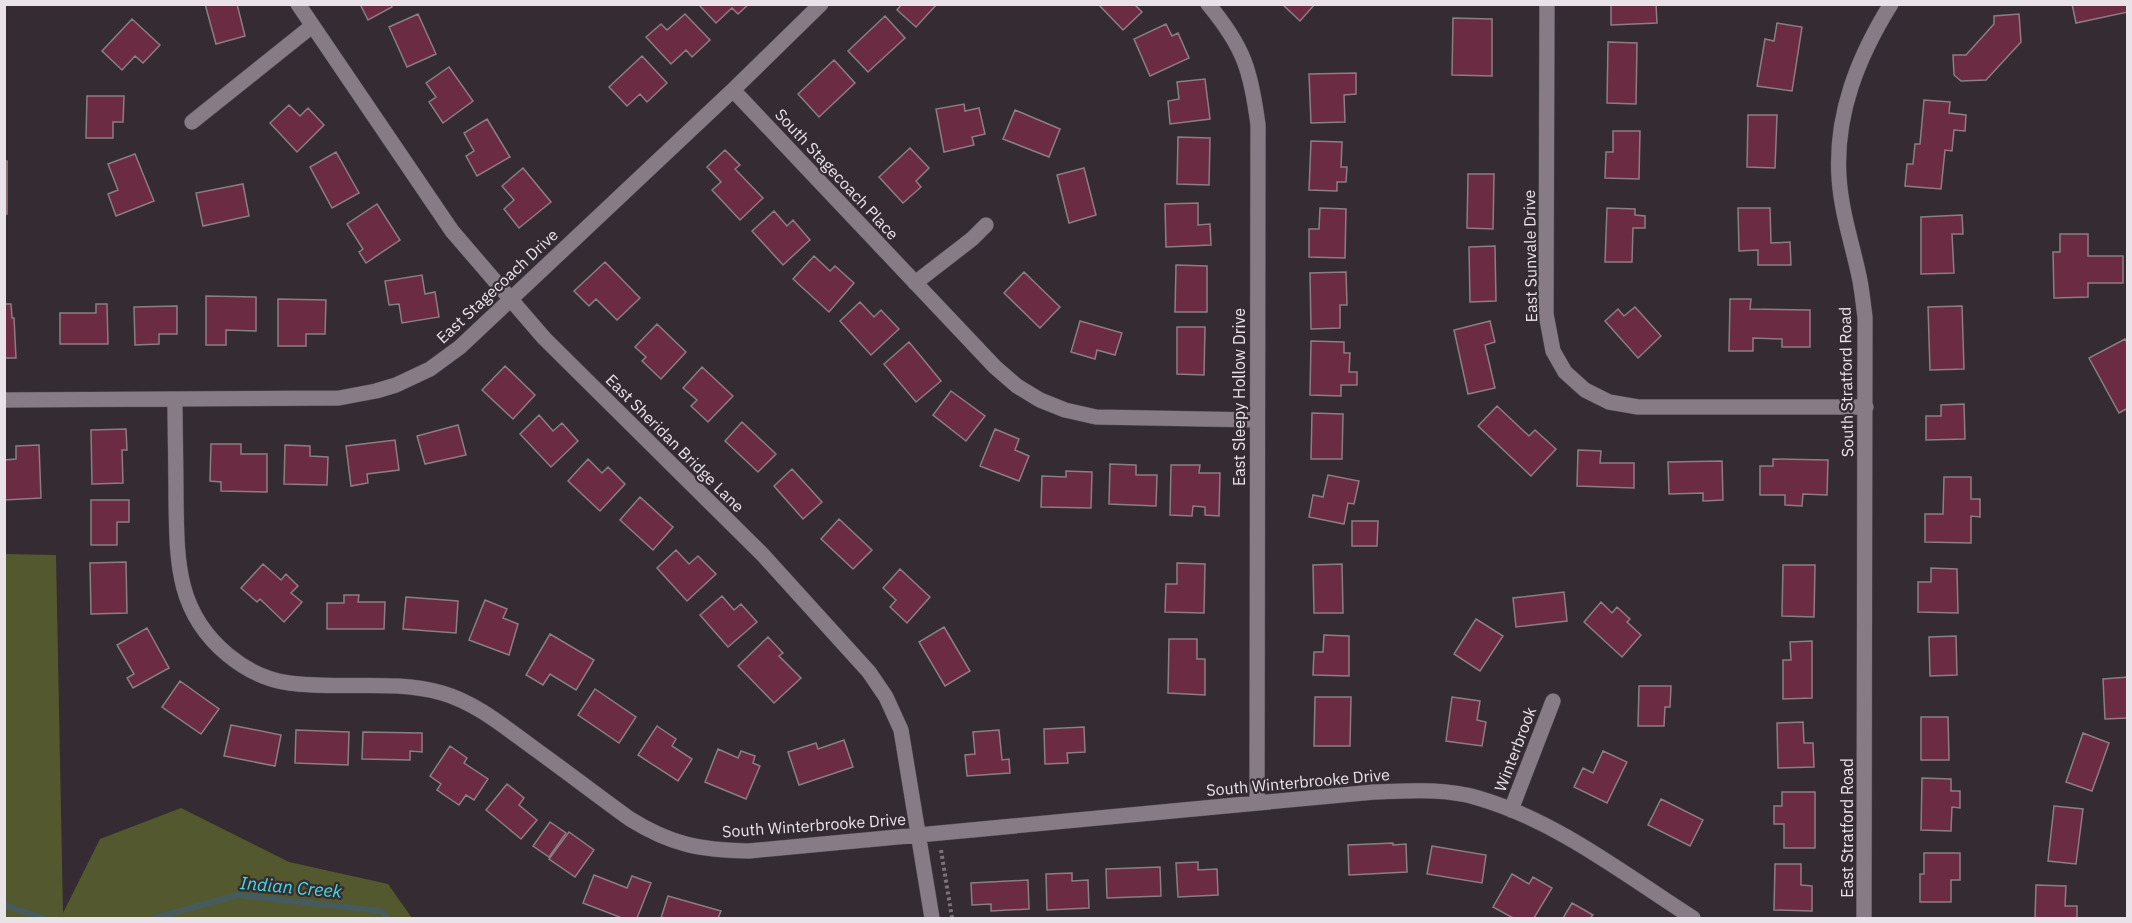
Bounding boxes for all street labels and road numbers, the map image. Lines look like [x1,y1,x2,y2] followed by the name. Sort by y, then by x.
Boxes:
[771,104,903,244] street label: South Stagecoach Place
[1519,189,1541,322] street label: East Sunvale Drive
[432,224,562,348] street label: East Stagecoach Drive
[1835,307,1857,457] street label: South Stratford Road
[1229,308,1249,486] street label: East Sleepy Hollow Drive
[602,370,749,517] street label: East Sheridan Bridge Lane
[1490,703,1540,794] street label: Winterbrook
[1837,758,1857,898] street label: East Stratford Road
[1205,764,1391,800] street label: South Winterbrooke Drive
[721,809,907,841] street label: South Winterbrooke Drive

